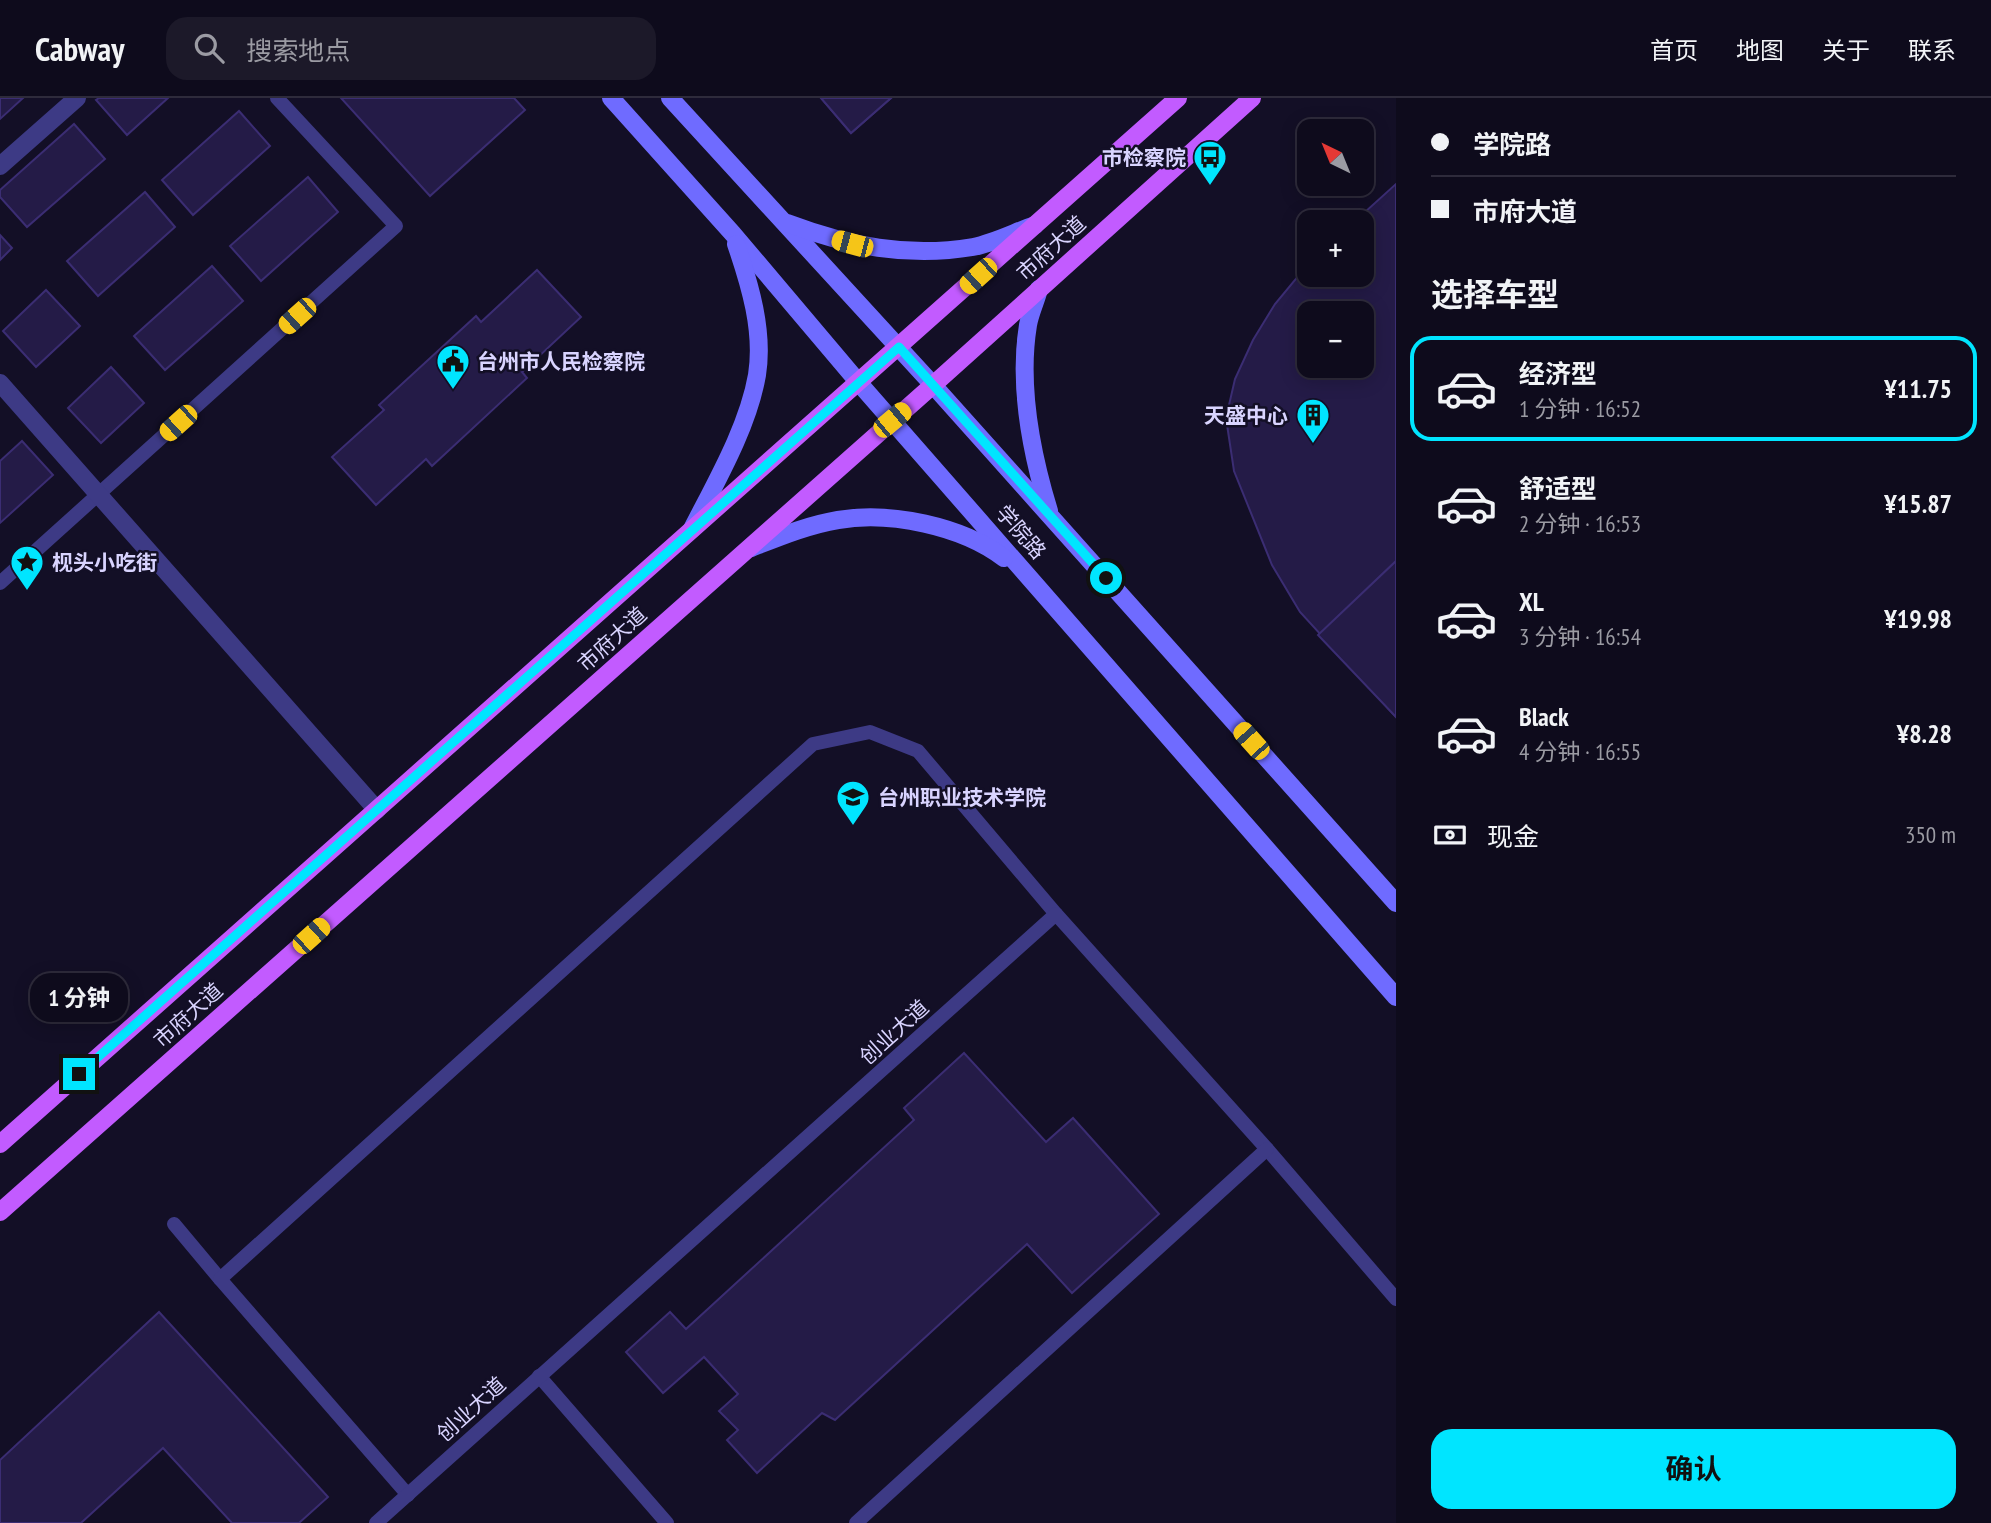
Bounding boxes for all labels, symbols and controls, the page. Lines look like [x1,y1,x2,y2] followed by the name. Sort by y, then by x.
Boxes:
[166,17,656,80] search box
[35,27,124,70] text: Cabway
[190,29,228,67] icon: search
[246,34,350,67] text: 搜索地点
[1650,35,1698,66] text: 首页
[1736,35,1784,66] text: 地图
[1822,35,1870,66] text: 关于
[1908,35,1956,66] text: 联系
[1297,119,1374,196] north arrow
[1297,119,1374,378] map controls
[1473,128,1551,161] text: 学院路
[1191,138,1229,187] bus stop icon: 市检察院
[1102,144,1186,171] place label: 市检察院
[1473,195,1577,228] text: 市府大道
[1011,210,1091,286] street label: 市府大道
[1297,210,1374,287] button: +
[829,228,876,260] car
[956,254,1001,298] car
[1431,273,1559,315] text: 选择车型
[275,294,320,338] car
[1297,301,1374,378] button: −
[434,342,472,391] public building icon: 台州市人民检察院
[477,348,645,375] place label: 台州市人民检察院
[1435,357,1498,420] icon: car
[1519,357,1597,390] text: 经济型
[1884,372,1952,405] text: ¥11.75
[1519,394,1641,423] text: 1 分钟 · 16:52
[1294,396,1332,445] building icon: 天盛中心
[870,398,915,442] car
[156,401,201,445] car
[1204,402,1288,429] place label: 天盛中心
[1435,472,1498,535] icon: car
[1519,472,1597,505] text: 舒适型
[1884,487,1952,520] text: ¥15.87
[990,499,1052,565] street label: 学院路
[1519,509,1641,538] text: 2 分钟 · 16:53
[8,543,46,592] place icon: 枧头小吃街
[52,549,157,576] place label: 枧头小吃街
[1090,562,1122,594] route start
[1519,585,1544,618] text: XL
[1435,587,1498,650] icon: car
[572,601,652,677] street label: 市府大道
[1884,602,1952,635] text: ¥19.98
[1519,622,1641,651] text: 3 分钟 · 16:54
[1519,700,1569,733] text: Black
[1435,702,1498,765] icon: car
[1897,717,1952,750] text: ¥8.28
[1230,718,1273,764] car
[1519,737,1641,766] text: 4 分钟 · 16:55
[834,778,872,827] school or university icon: 台州职业技术学院
[878,784,1046,811] place label: 台州职业技术学院
[1431,816,1469,854] icon: cash
[1487,820,1539,853] text: 现金
[1905,820,1956,849] text: 350 m
[289,914,334,958] car
[30,972,128,1021] callout: 1 分钟
[148,977,228,1053] street label: 市府大道
[48,983,110,1012] text: 1 分钟
[854,994,934,1070] street label: 创业大道
[63,1058,95,1090] route end
[431,1371,511,1447] street label: 创业大道
[1431,1429,1956,1509] button: 确认

